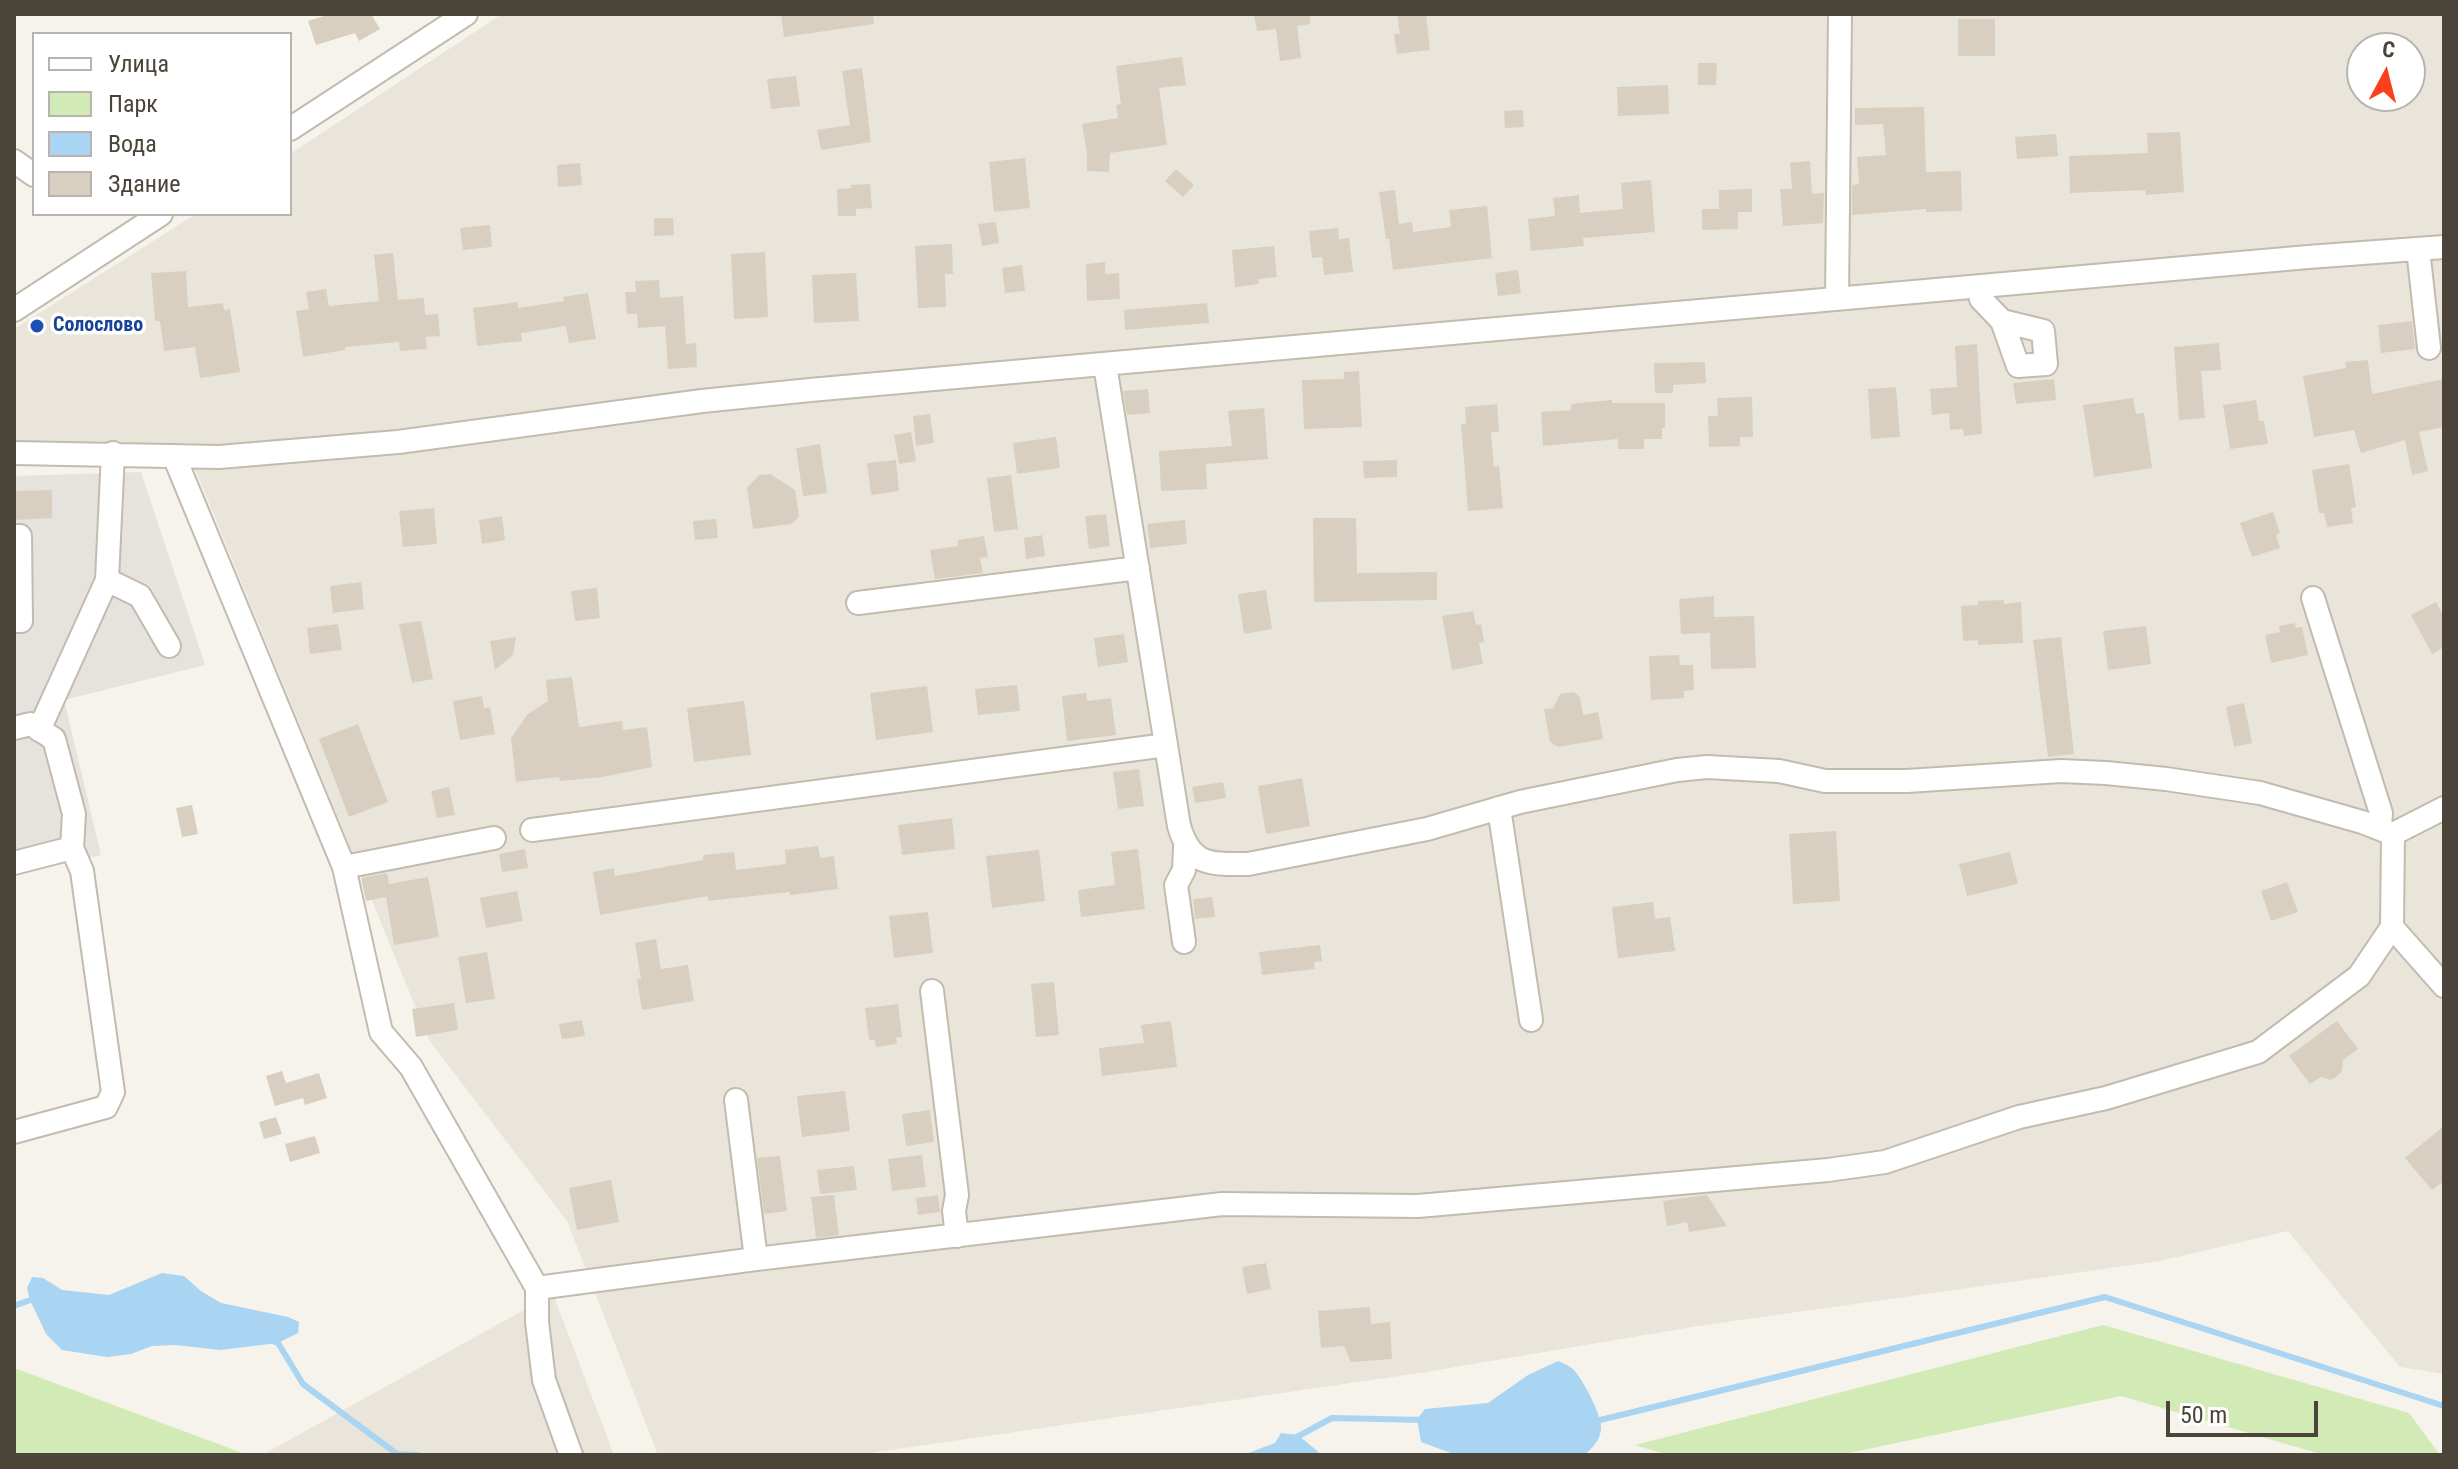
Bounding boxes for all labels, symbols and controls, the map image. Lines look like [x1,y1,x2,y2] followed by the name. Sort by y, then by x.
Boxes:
[32,32,292,216] legend
[2346,32,2426,112] north arrow
[2381,36,2396,63] text: С
[108,50,169,78] text: Улица
[108,90,158,118] text: Парк
[108,130,157,158] text: Вода
[108,170,180,198] text: Здание
[53,314,143,338] place label: Солослово
[28,317,46,335] marker: Солослово
[2170,1385,2322,1435] scale bar
[2180,1401,2227,1429] text: 50 m

